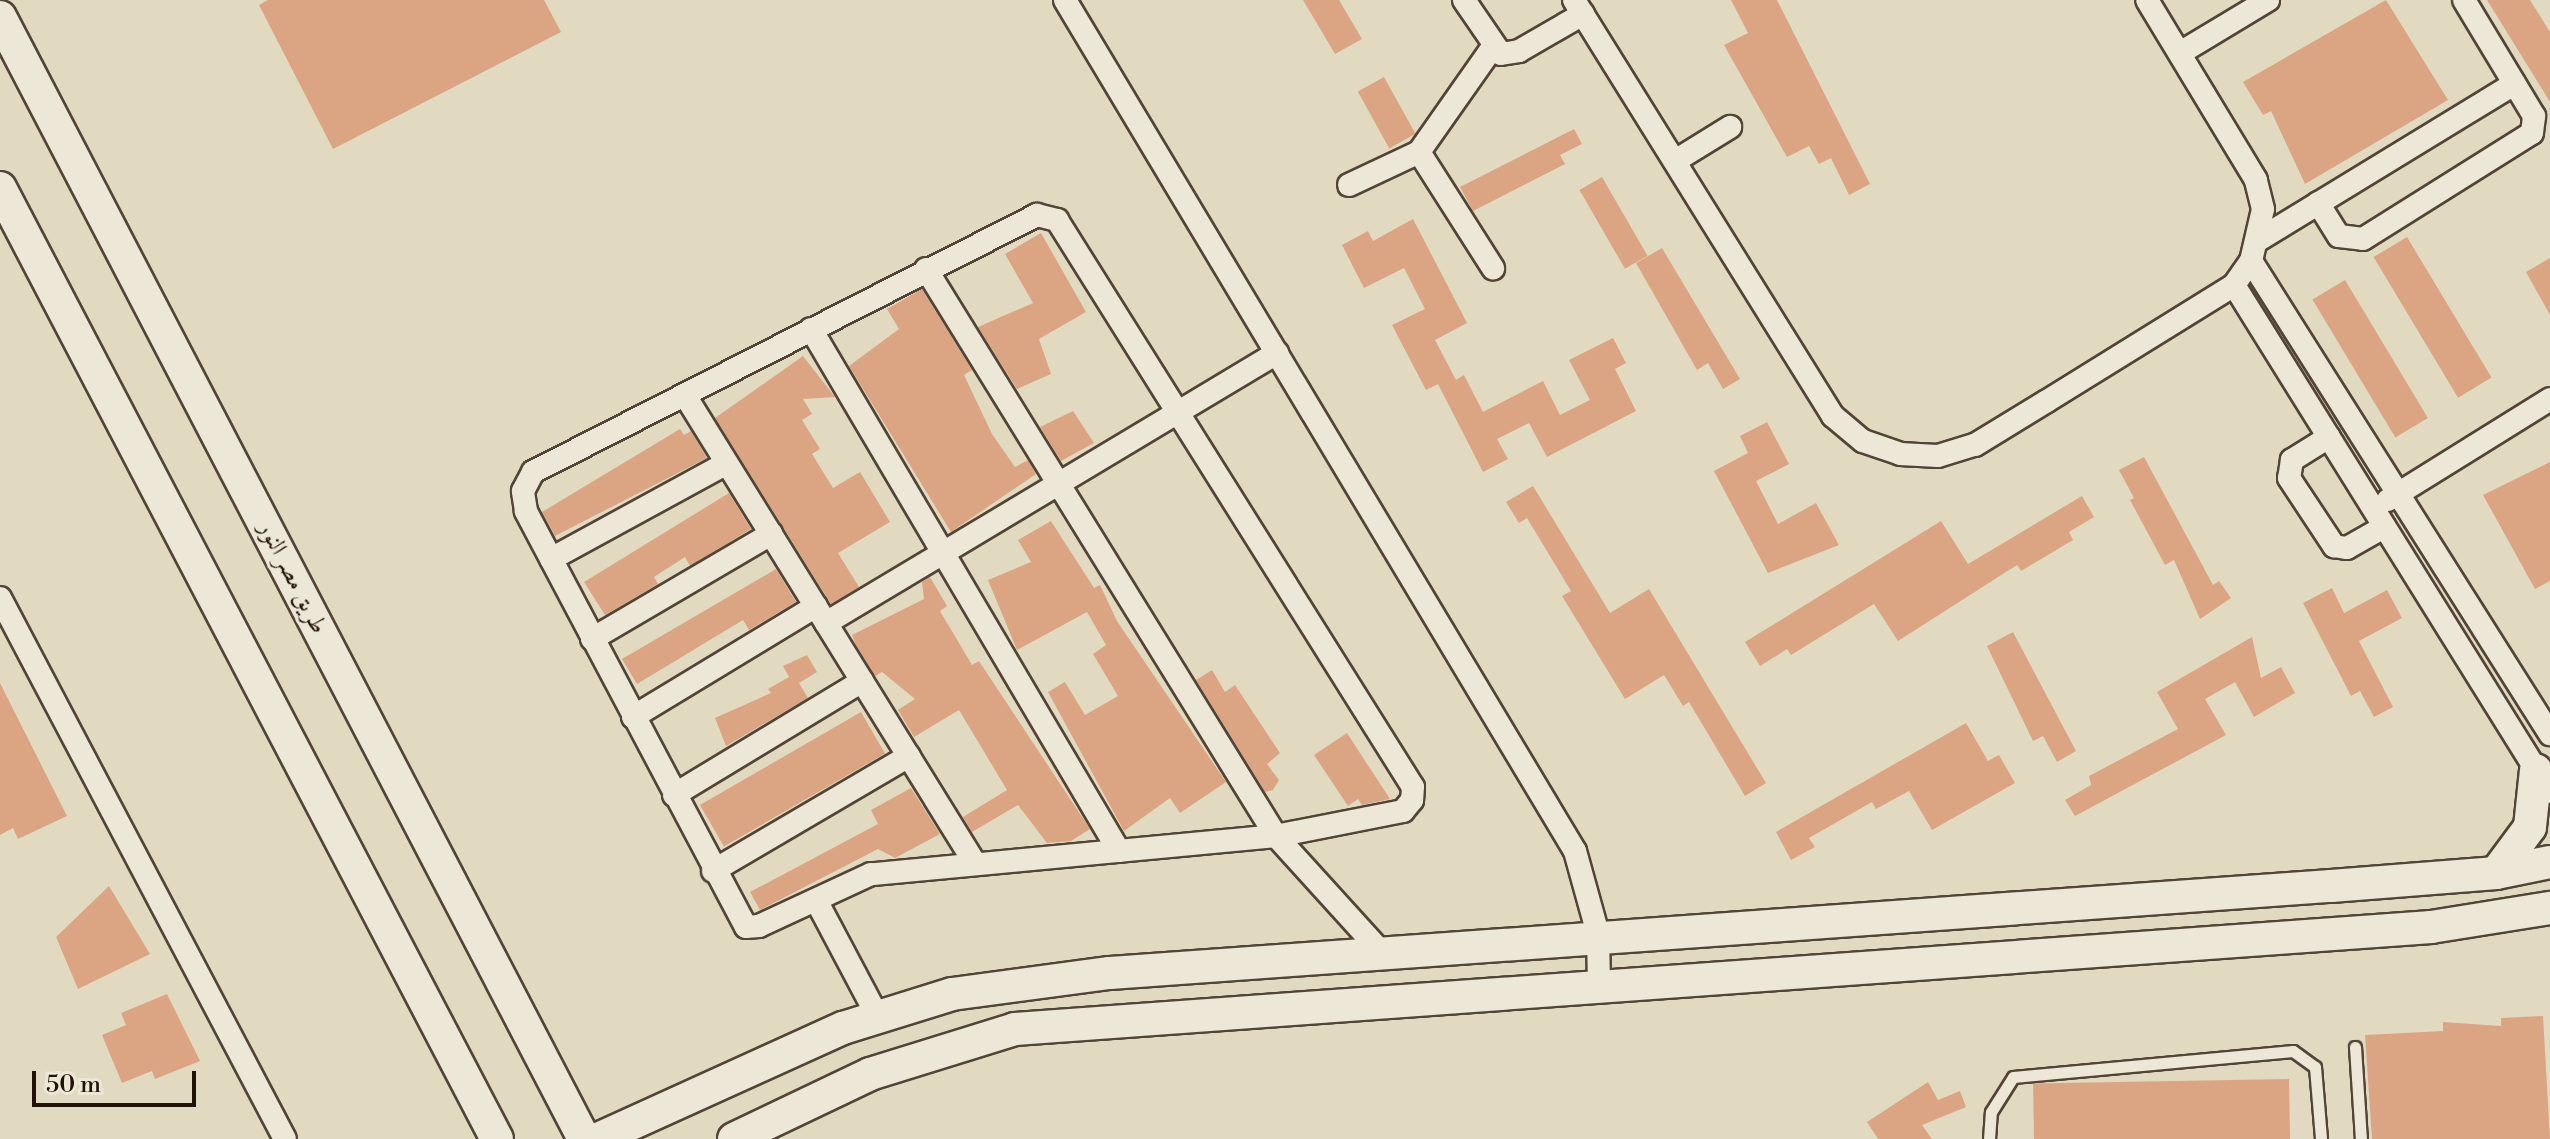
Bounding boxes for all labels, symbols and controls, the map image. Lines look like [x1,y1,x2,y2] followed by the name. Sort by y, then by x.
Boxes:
[252,517,332,639] street label: طريق مصر النور
[36,1055,200,1105] scale bar
[46,1070,101,1100] text: 50 m

